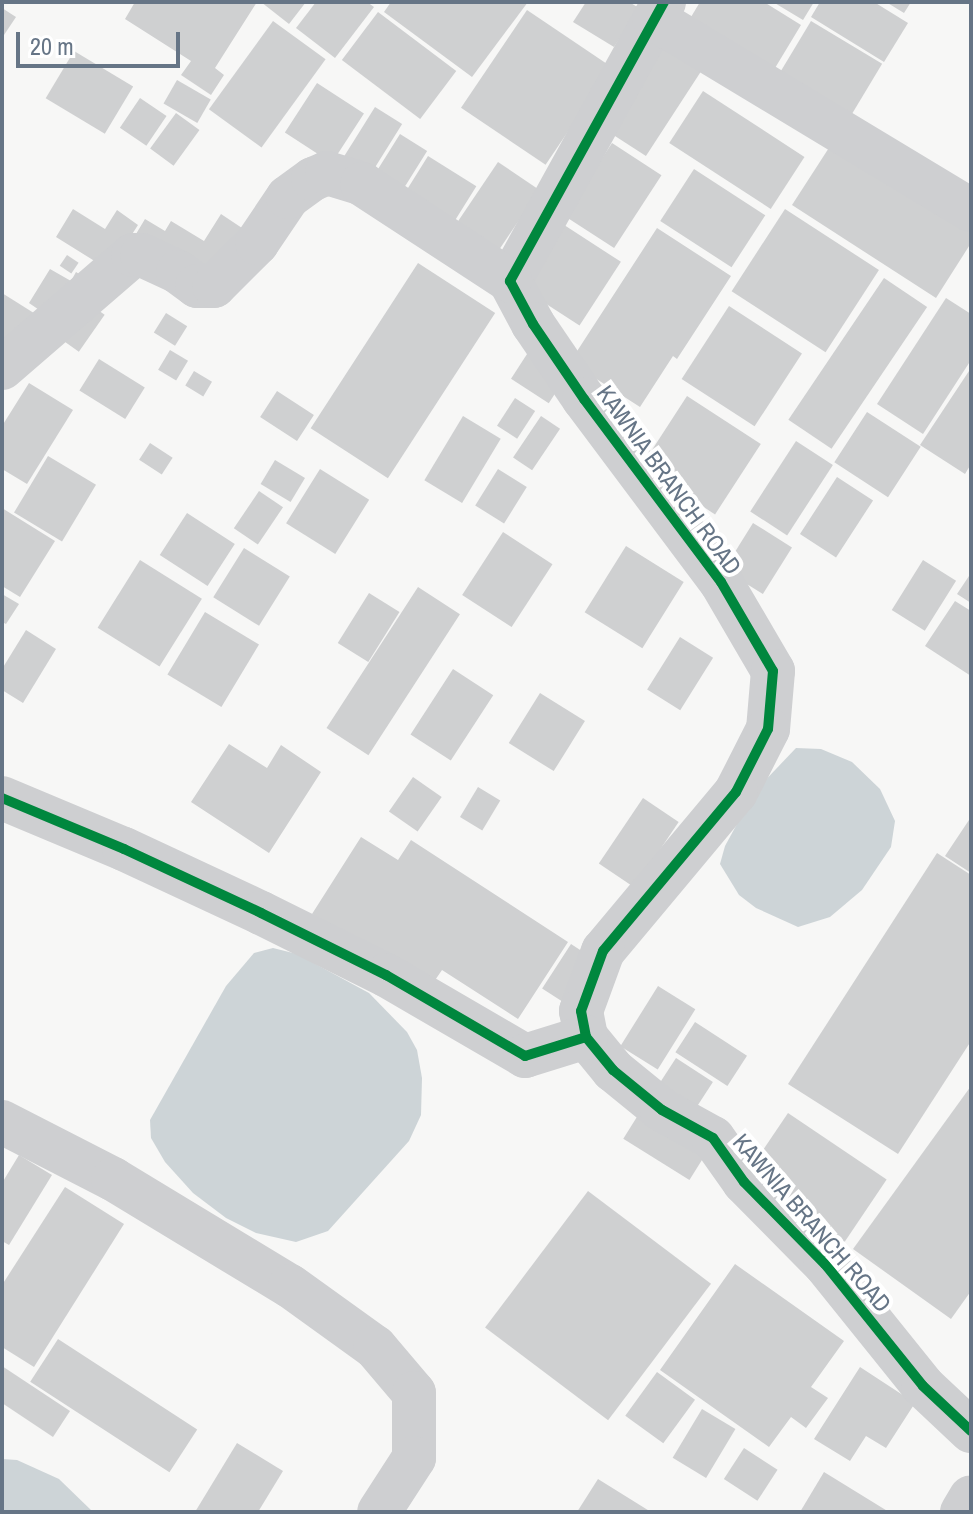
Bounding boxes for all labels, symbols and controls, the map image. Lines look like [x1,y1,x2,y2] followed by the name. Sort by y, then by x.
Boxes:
[20,16,184,66] scale bar
[30,30,74,62] text: 20 m
[590,379,748,581] street label: KAWNIA BRANCH ROAD
[726,1128,898,1318] street label: KAWNIA BRANCH ROAD

